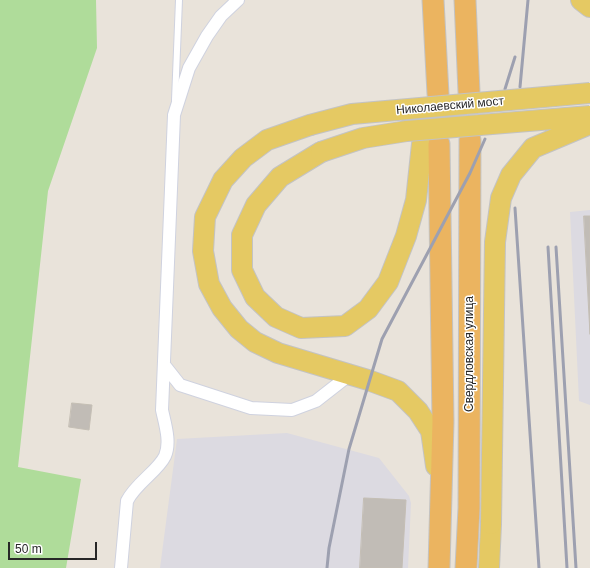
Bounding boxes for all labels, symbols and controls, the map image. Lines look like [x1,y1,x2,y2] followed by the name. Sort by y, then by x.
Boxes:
[395,94,505,118] street label: Николаевский мост
[463,296,477,412] street label: Свердловская улица
[10,534,99,560] scale bar
[15,542,42,556] text: 50 m

